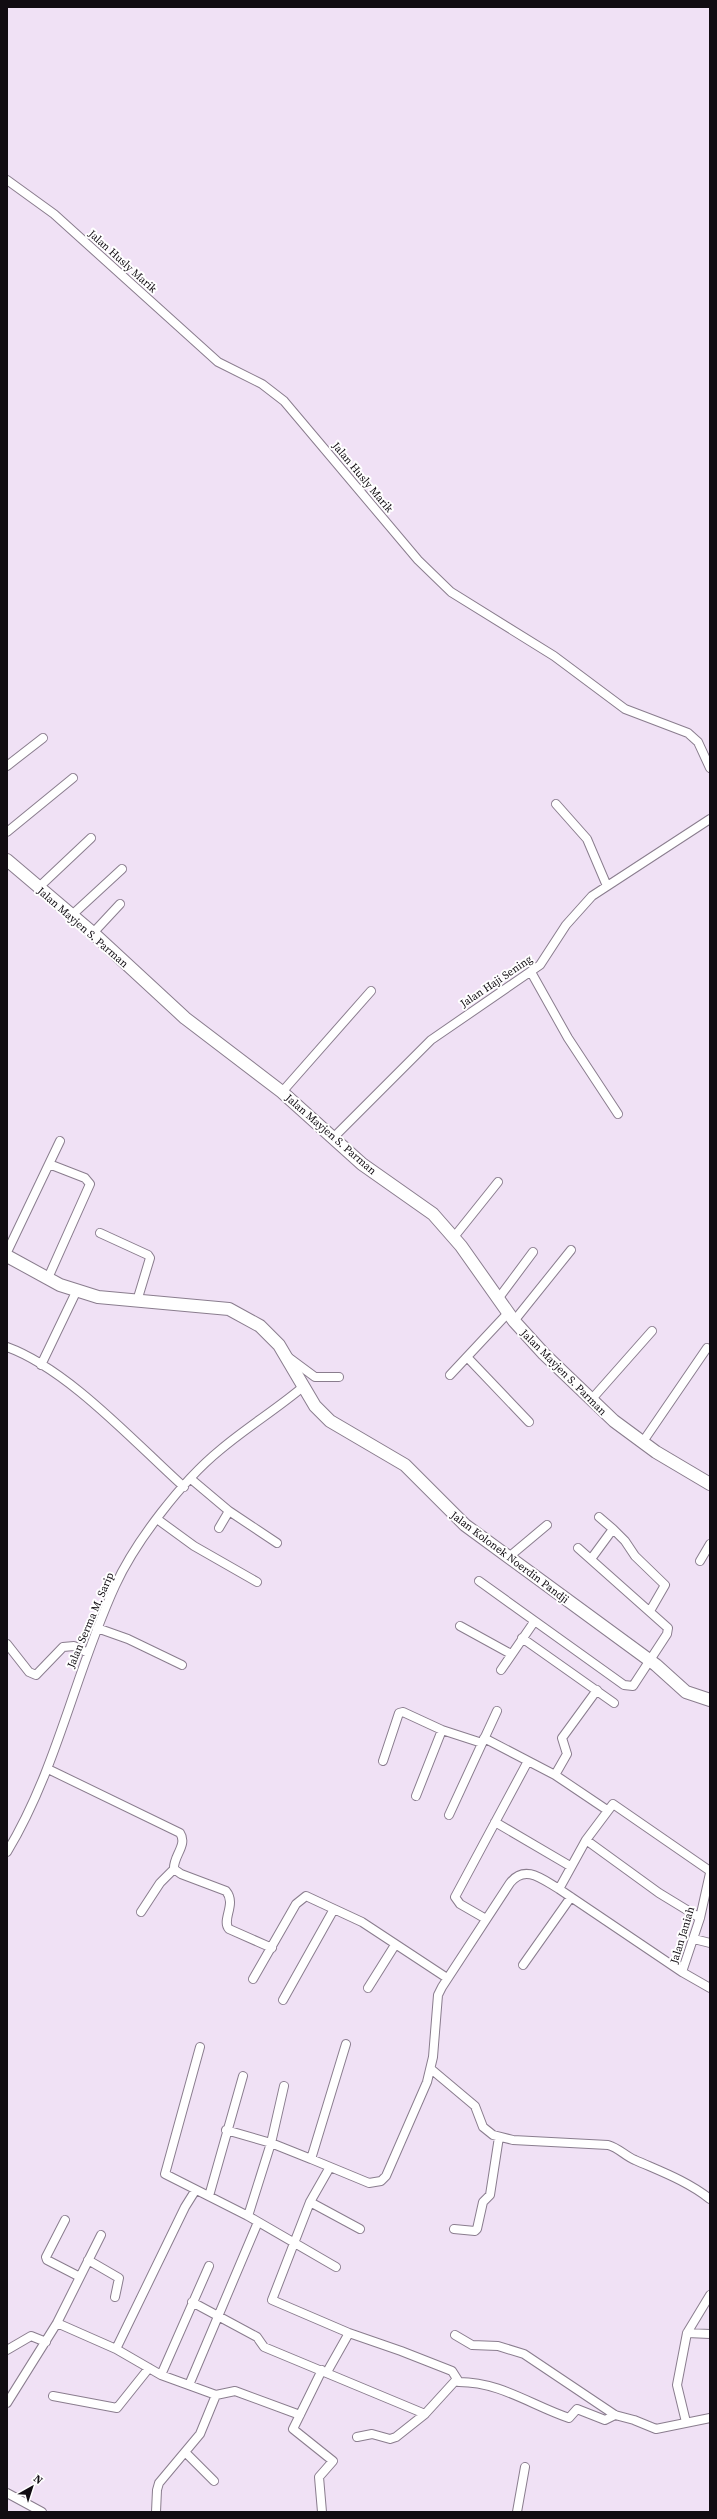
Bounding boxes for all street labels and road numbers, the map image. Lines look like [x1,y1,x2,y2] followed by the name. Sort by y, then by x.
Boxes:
[84,226,161,297] street label: Jalan Husly Marik
[328,438,397,516] street label: Jalan Husly Marik
[33,883,132,971] street label: Jalan Mayjen S. Parman
[456,952,535,1012] street label: Jalan Haji Sening
[281,1090,380,1178] street label: Jalan Mayjen S. Parman
[517,1325,610,1419] street label: Jalan Mayjen S. Parman
[447,1507,572,1607] street label: Jalan Kolonek Noerdin Pandji
[63,1570,117,1671] street label: Jalan Serma M. Sarip
[666,1904,698,1966] street label: Jalan Janiah

